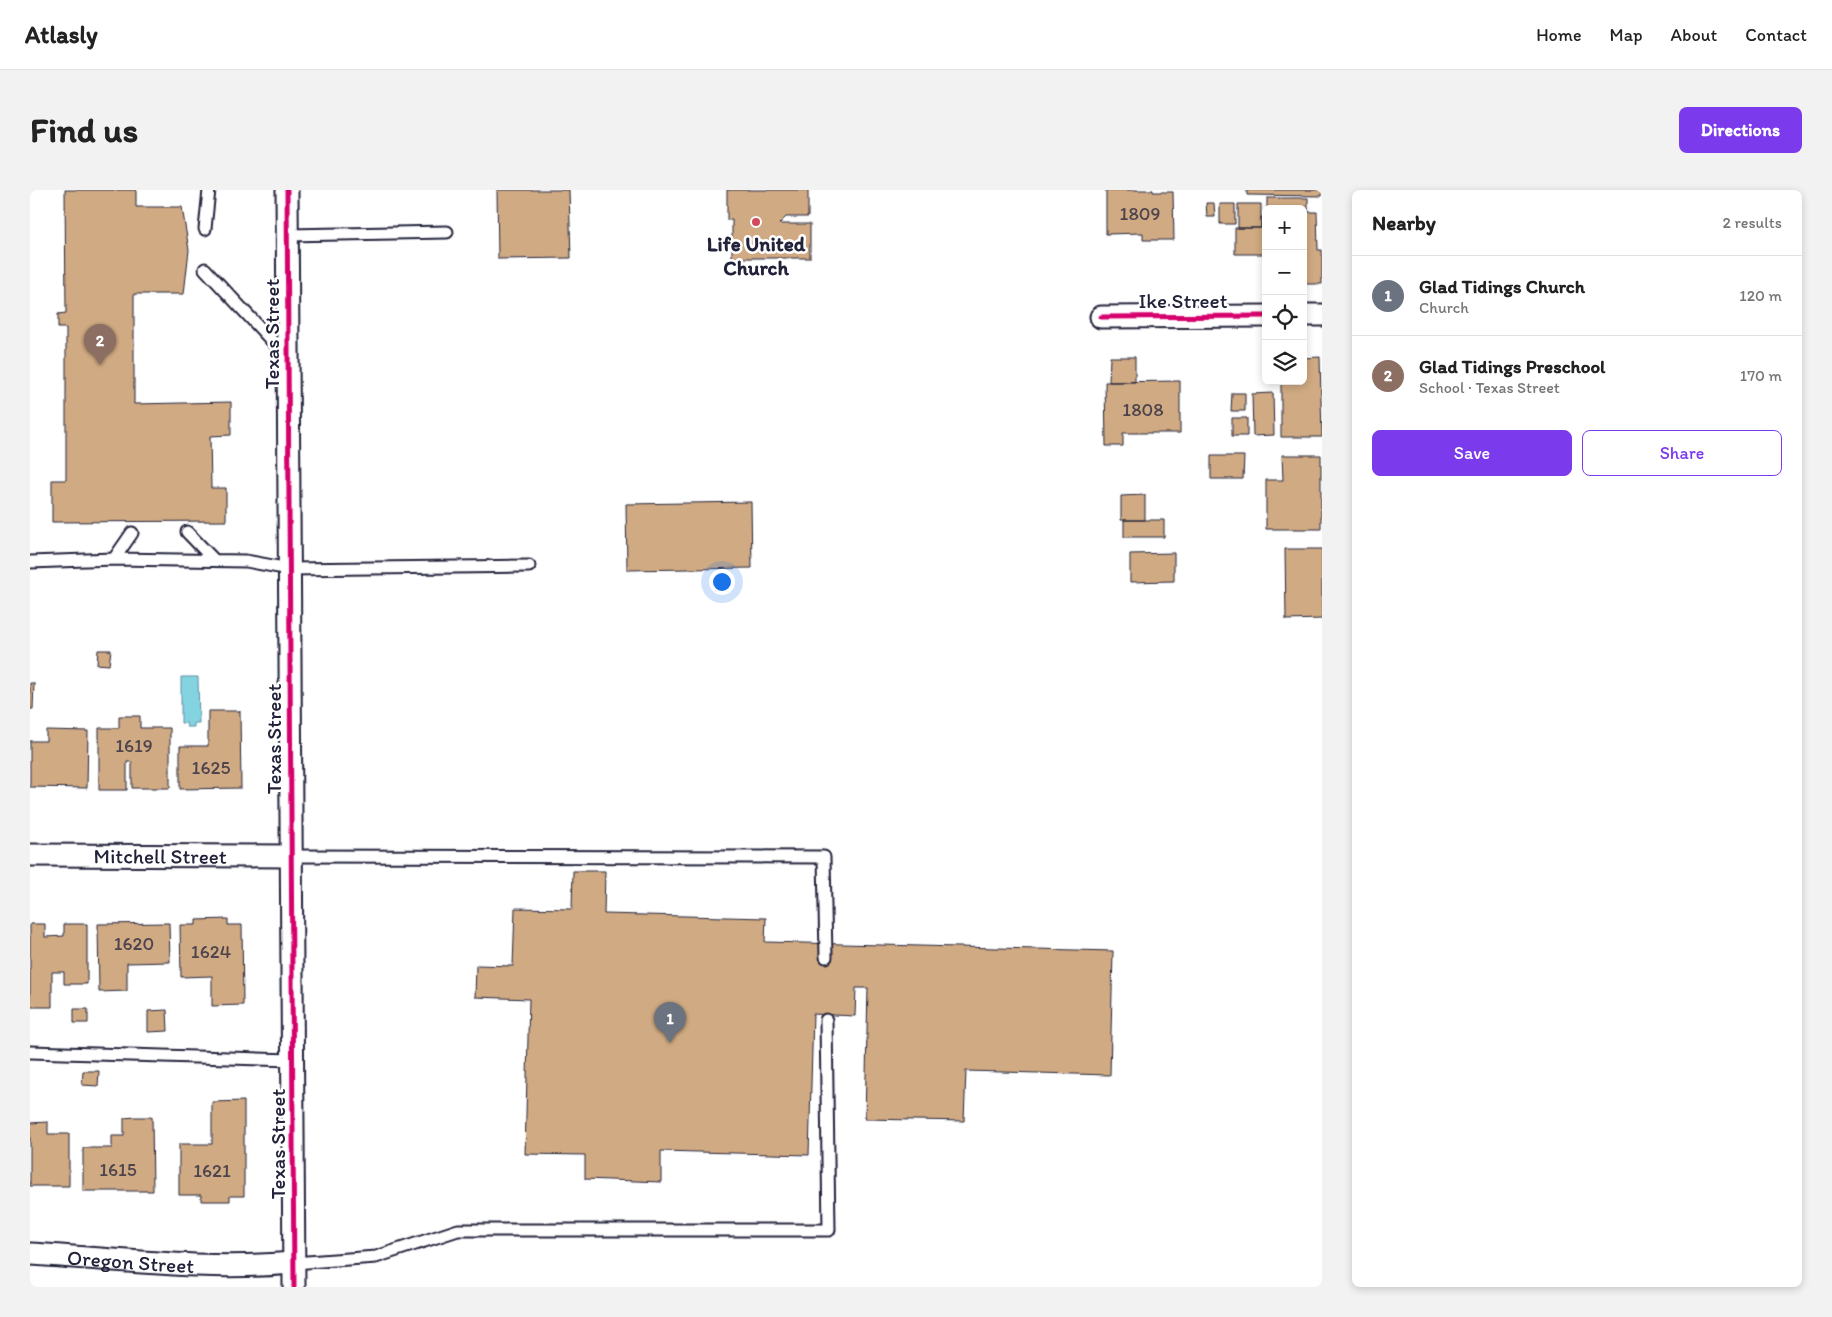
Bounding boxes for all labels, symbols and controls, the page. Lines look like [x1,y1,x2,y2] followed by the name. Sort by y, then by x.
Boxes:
[25,20,98,49] text: Atlasly
[1536,24,1582,46] text: Home
[1610,24,1643,46] text: Map
[1671,24,1717,46] text: About
[1745,24,1807,46] text: Contact
[1679,107,1802,153] button: Directions
[30,109,138,151] text: Find us
[1120,202,1160,225] house number: 1809
[1262,205,1307,385] map controls
[1262,205,1307,250] button: +
[1372,210,1436,235] text: Nearby
[1722,213,1782,232] text: 2 results
[750,216,762,228] marker: Life United Church
[707,231,806,280] place label: Life United Church
[1262,250,1307,295] button: −
[1419,275,1585,298] text: Glad Tidings Church
[259,279,284,389] street label: Texas Street
[1384,286,1392,305] text: 1
[1739,286,1782,305] text: 120 m
[1138,288,1228,313] street label: Ike Street
[1262,295,1307,340] button: locate
[1419,298,1469,317] text: Church
[84,324,116,365] pin: 2
[1262,340,1307,385] button: layers
[1419,355,1605,378] text: Glad Tidings Preschool
[1384,366,1392,385] text: 2
[1740,366,1782,385] text: 170 m
[1419,378,1560,397] text: School · Texas Street
[1122,398,1164,421] house number: 1808
[1372,430,1572,476] button: Save
[1582,430,1782,476] button: Share
[709,569,735,595] your location
[261,684,286,794] street label: Texas Street
[115,734,153,757] house number: 1619
[192,756,230,779] house number: 1625
[93,843,227,868] street label: Mitchell Street
[114,932,154,955] house number: 1620
[191,940,231,963] house number: 1624
[654,1002,686,1043] pin: 1
[265,1089,290,1199] street label: Texas Street
[99,1158,137,1181] house number: 1615
[193,1159,231,1182] house number: 1621
[66,1244,195,1277] street label: Oregon Street

